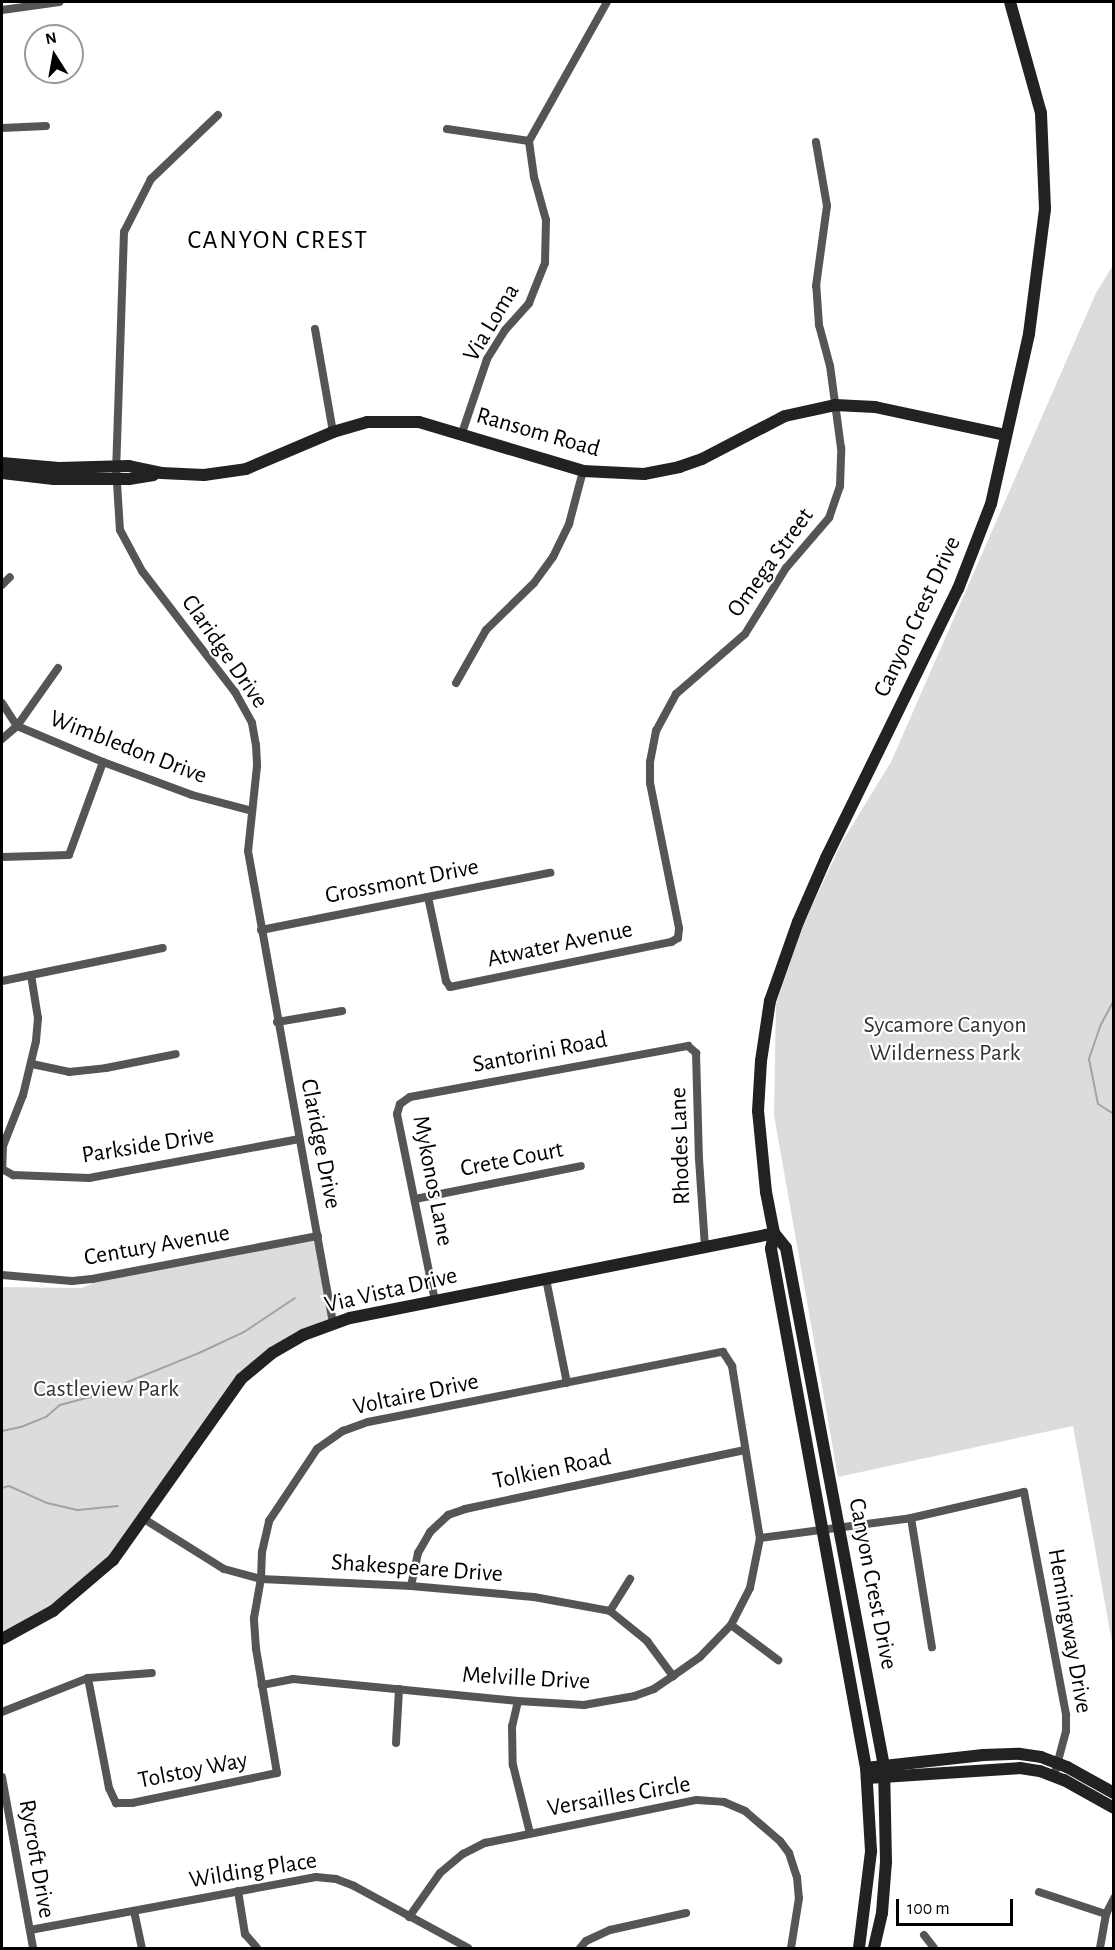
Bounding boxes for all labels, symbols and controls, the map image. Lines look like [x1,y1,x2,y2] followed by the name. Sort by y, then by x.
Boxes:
[24,24,84,84] north arrow
[44,29,58,47] text: N
[188,225,368,257] district label: CANYON CREST
[458,279,526,367] street label: Via Loma
[473,402,603,464] street label: Ransom Road
[722,503,820,623] street label: Omega Street
[868,532,968,702] street label: Canyon Crest Drive
[174,590,274,714] street label: Claridge Drive
[45,705,211,791] street label: Wimbledon Drive
[323,853,481,911] street label: Grossmont Drive
[485,916,635,974] street label: Atwater Avenue
[863,1012,1027,1068] park label: Sycamore Canyon Wilderness Park
[470,1026,610,1080] street label: Santorini Road
[293,1077,347,1211] street label: Claridge Drive
[665,1087,697,1205] street label: Rhodes Lane
[405,1113,459,1249] street label: Mykonos Lane
[80,1121,216,1171] street label: Parkside Drive
[458,1136,566,1184] street label: Crete Court
[82,1219,232,1273] street label: Century Avenue
[322,1262,460,1320] street label: Via Vista Drive
[351,1368,481,1422] street label: Voltaire Drive
[33,1376,179,1404] park label: Castleview Park
[490,1443,614,1497] street label: Tolkien Road
[841,1496,903,1672] street label: Canyon Crest Drive
[1040,1546,1098,1716] street label: Hemingway Drive
[330,1549,504,1589] street label: Shakespeare Drive
[461,1661,591,1697] street label: Melville Drive
[136,1746,250,1796] street label: Tolstoy Way
[545,1770,693,1824] street label: Versailles Circle
[11,1798,61,1920] street label: Rycroft Drive
[187,1847,319,1895] street label: Wilding Place
[899,1887,1016,1925] scale bar
[907,1900,950,1918] text: 100 m

